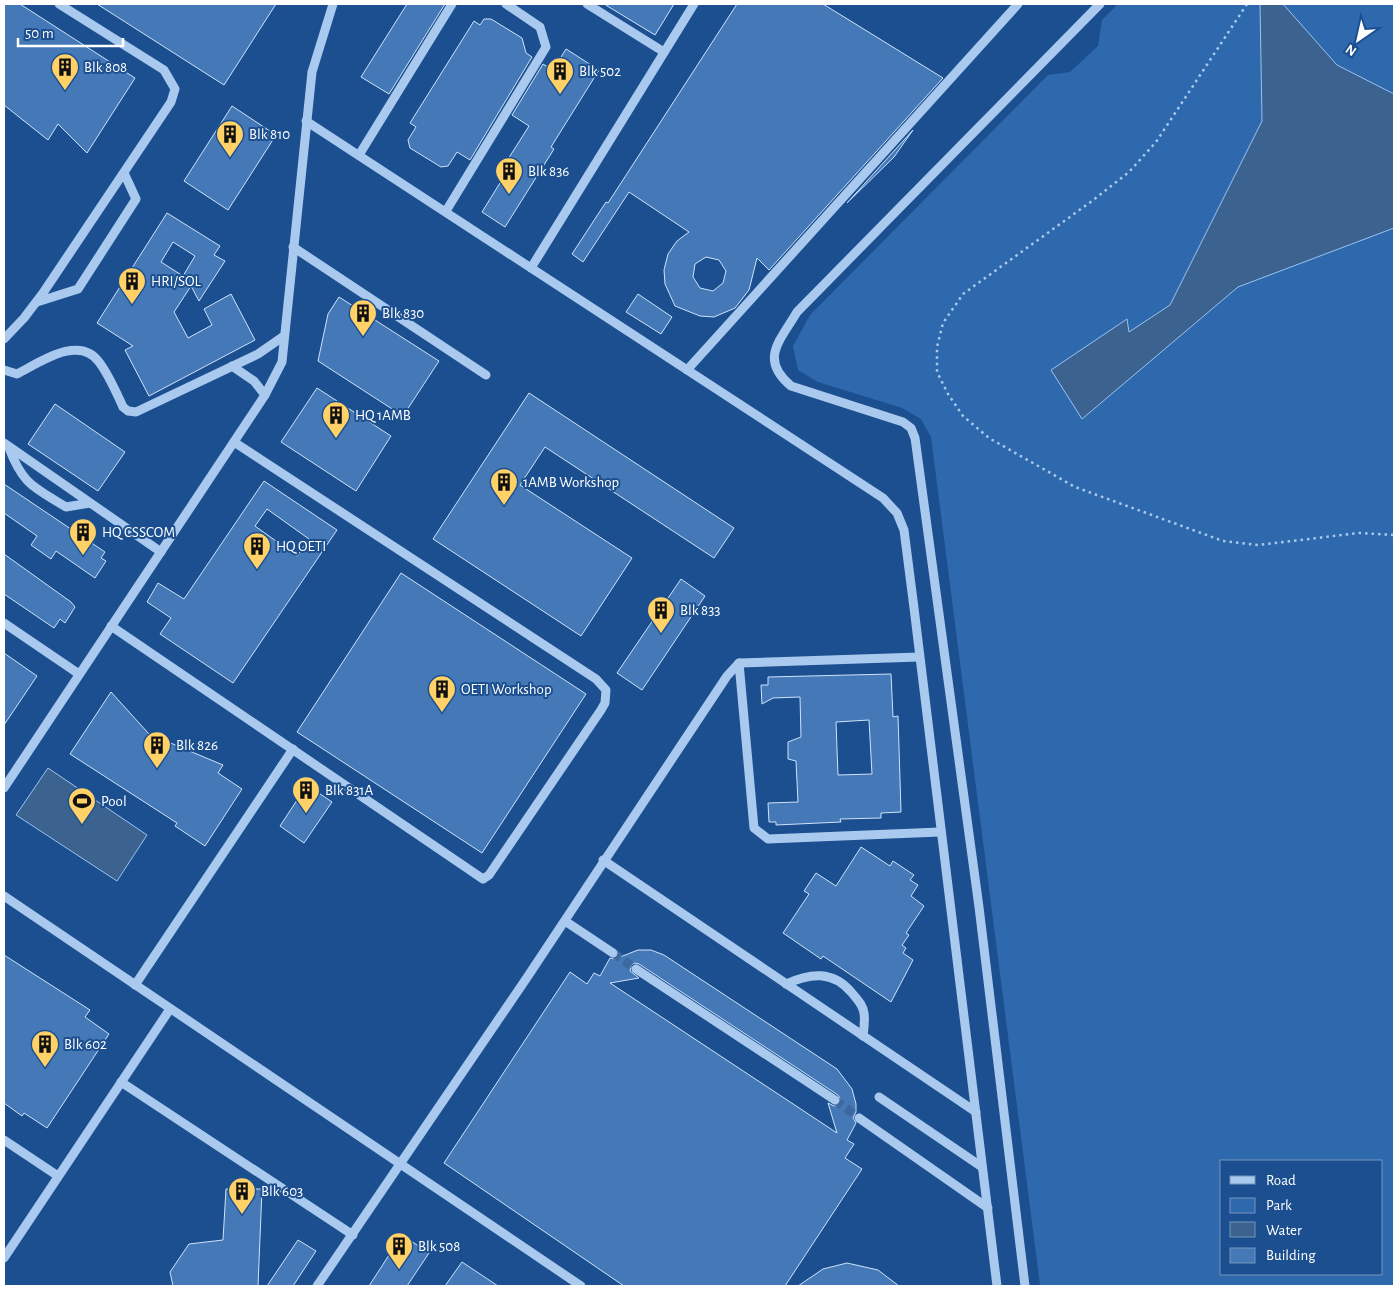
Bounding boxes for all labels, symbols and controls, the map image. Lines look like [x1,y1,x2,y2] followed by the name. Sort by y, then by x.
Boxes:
[18,15,122,47] scale bar
[1333,15,1383,65] north arrow
[25,26,54,41] text: 50 m
[1343,41,1359,58] text: N
[50,52,80,91] building icon: Blk 808
[545,56,575,95] building icon: Blk 502
[84,60,127,75] place label: Blk 808
[579,64,621,79] place label: Blk 502
[215,119,245,158] building icon: Blk 810
[249,127,290,142] place label: Blk 810
[494,156,524,195] building icon: Blk 836
[528,164,569,179] place label: Blk 836
[117,266,147,305] building icon: HRI/SOL
[151,274,202,289] place label: HRI/SOL
[348,298,378,337] building icon: Blk 830
[382,306,424,321] place label: Blk 830
[321,400,351,439] building icon: HQ 1AMB
[355,408,411,423] place label: HQ 1AMB
[489,467,519,506] building icon: 1AMB Workshop
[523,475,619,490] place label: 1AMB Workshop
[68,517,98,556] building icon: HQ CSSCOM
[102,525,175,540] place label: HQ CSSCOM
[242,531,272,570] building icon: HQ OETI
[276,539,326,554] place label: HQ OETI
[646,595,676,634] building icon: Blk 833
[680,603,721,618] place label: Blk 833
[427,674,457,713] building icon: OETI Workshop
[461,682,552,697] place label: OETI Workshop
[142,730,172,769] building icon: Blk 826
[176,738,218,753] place label: Blk 826
[291,775,321,814] building icon: Blk 831A
[325,783,374,798] place label: Blk 831A
[67,786,97,825] sports icon: Pool
[101,794,127,809] place label: Pool
[30,1029,60,1068] building icon: Blk 602
[64,1037,107,1052] place label: Blk 602
[1220,1160,1383,1275] legend
[1266,1173,1296,1188] text: Road
[227,1176,257,1215] building icon: Blk 603
[261,1184,303,1199] place label: Blk 603
[1266,1198,1292,1213] text: Park
[1266,1223,1302,1238] text: Water
[384,1231,414,1270] building icon: Blk 508
[418,1239,460,1254] place label: Blk 508
[1266,1248,1316,1263] text: Building

